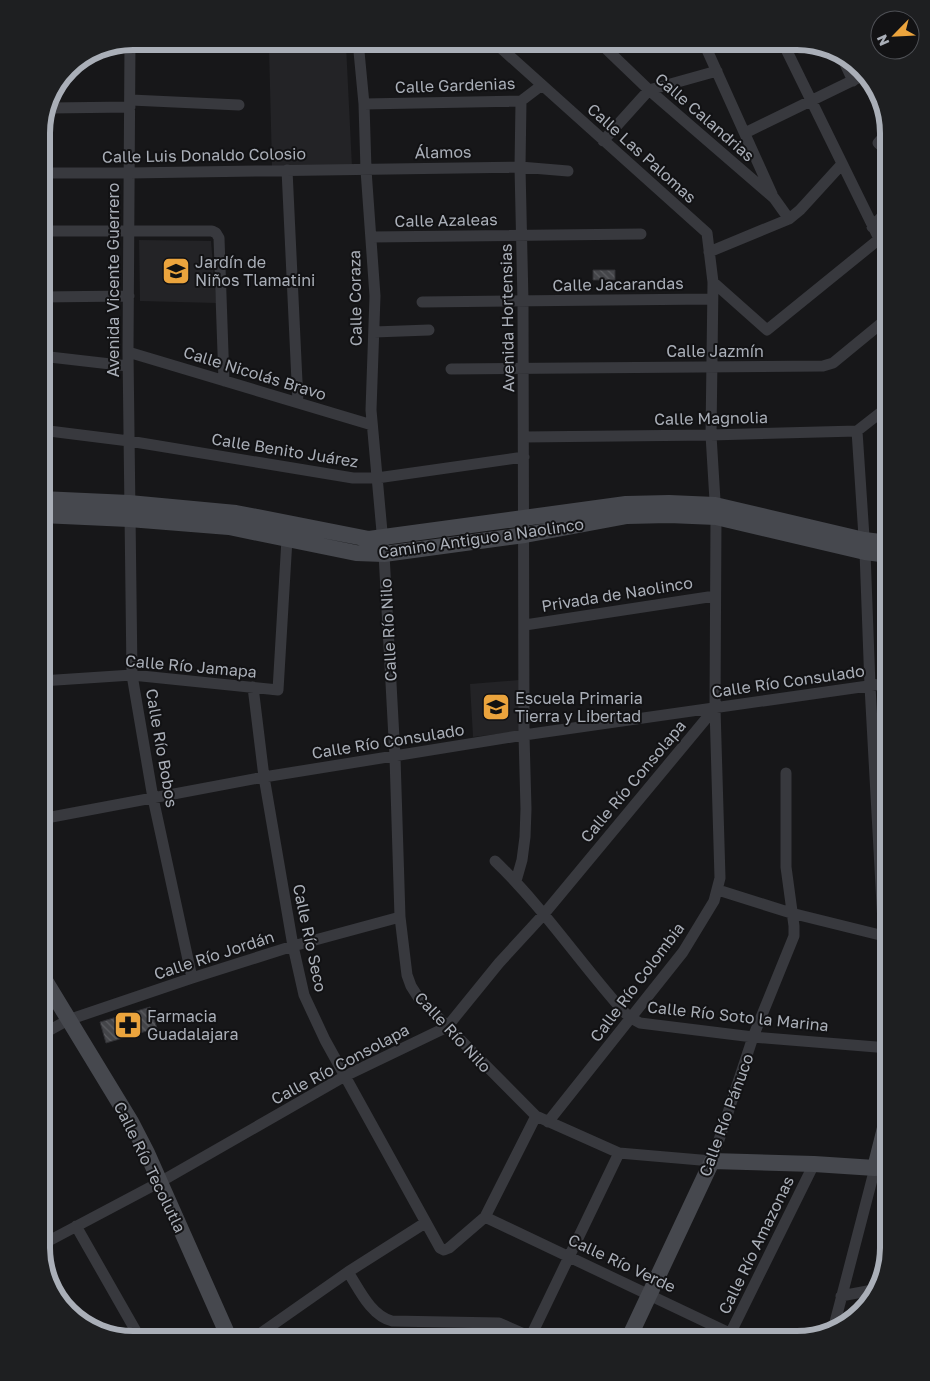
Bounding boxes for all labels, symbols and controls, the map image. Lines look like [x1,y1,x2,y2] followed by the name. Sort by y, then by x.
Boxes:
[870,10,920,60] north arrow
[873,32,893,49] text: N
[651,68,759,166] street label: Calle Calandrias
[394,73,516,97] street label: Calle Gardenias
[583,99,701,207] street label: Calle Las Palomas
[414,142,472,162] street label: Álamos
[102,143,306,167] street label: Calle Luis Donaldo Colosio
[103,183,123,377] street label: Avenida Vicente Guerrero
[394,209,498,231] street label: Calle Azaleas
[496,243,518,393] street label: Avenida Hortensias
[344,250,366,346] street label: Calle Coraza
[195,252,315,290] place label: Jardín de Niños Tlamatini
[161,256,191,286] school or university icon: Jardín de Niños Tlamatini
[552,273,684,295] street label: Calle Jacarandas
[666,341,764,361] street label: Calle Jazmín
[181,342,329,404] street label: Calle Nicolás Bravo
[654,407,768,429] street label: Calle Magnolia
[210,429,360,471] street label: Calle Benito Juárez
[377,514,585,562] street label: Camino Antiguo a Naolinco
[540,572,694,616] street label: Privada de Naolinco
[375,578,401,682] street label: Calle Río Nilo
[124,650,258,682] street label: Calle Río Jamapa
[710,660,866,702] street label: Calle Río Consulado
[142,687,182,809] street label: Calle Río Bobos
[515,688,643,726] place label: Escuela Primaria Tierra y Libertad
[481,692,511,722] school or university icon: Escuela Primaria Tierra y Libertad
[576,716,690,846] street label: Calle Río Consolapa
[310,719,466,763] street label: Calle Río Consulado
[289,882,331,994] street label: Calle Río Seco
[586,918,688,1046] street label: Calle Río Colombia
[151,926,277,984] street label: Calle Río Jordán
[411,987,495,1077] street label: Calle Río Nilo
[646,997,830,1035] street label: Calle Río Soto la Marina
[147,1006,239,1044] place label: Farmacia Guadalajara
[113,1010,143,1040] pharmacy icon: Farmacia Guadalajara
[268,1019,412,1109] street label: Calle Río Consolapa
[695,1051,757,1179] street label: Calle Río Pánuco
[110,1098,190,1236] street label: Calle Río Tecolutla
[714,1173,798,1317] street label: Calle Río Amazonas
[565,1229,679,1297] street label: Calle Río Verde

